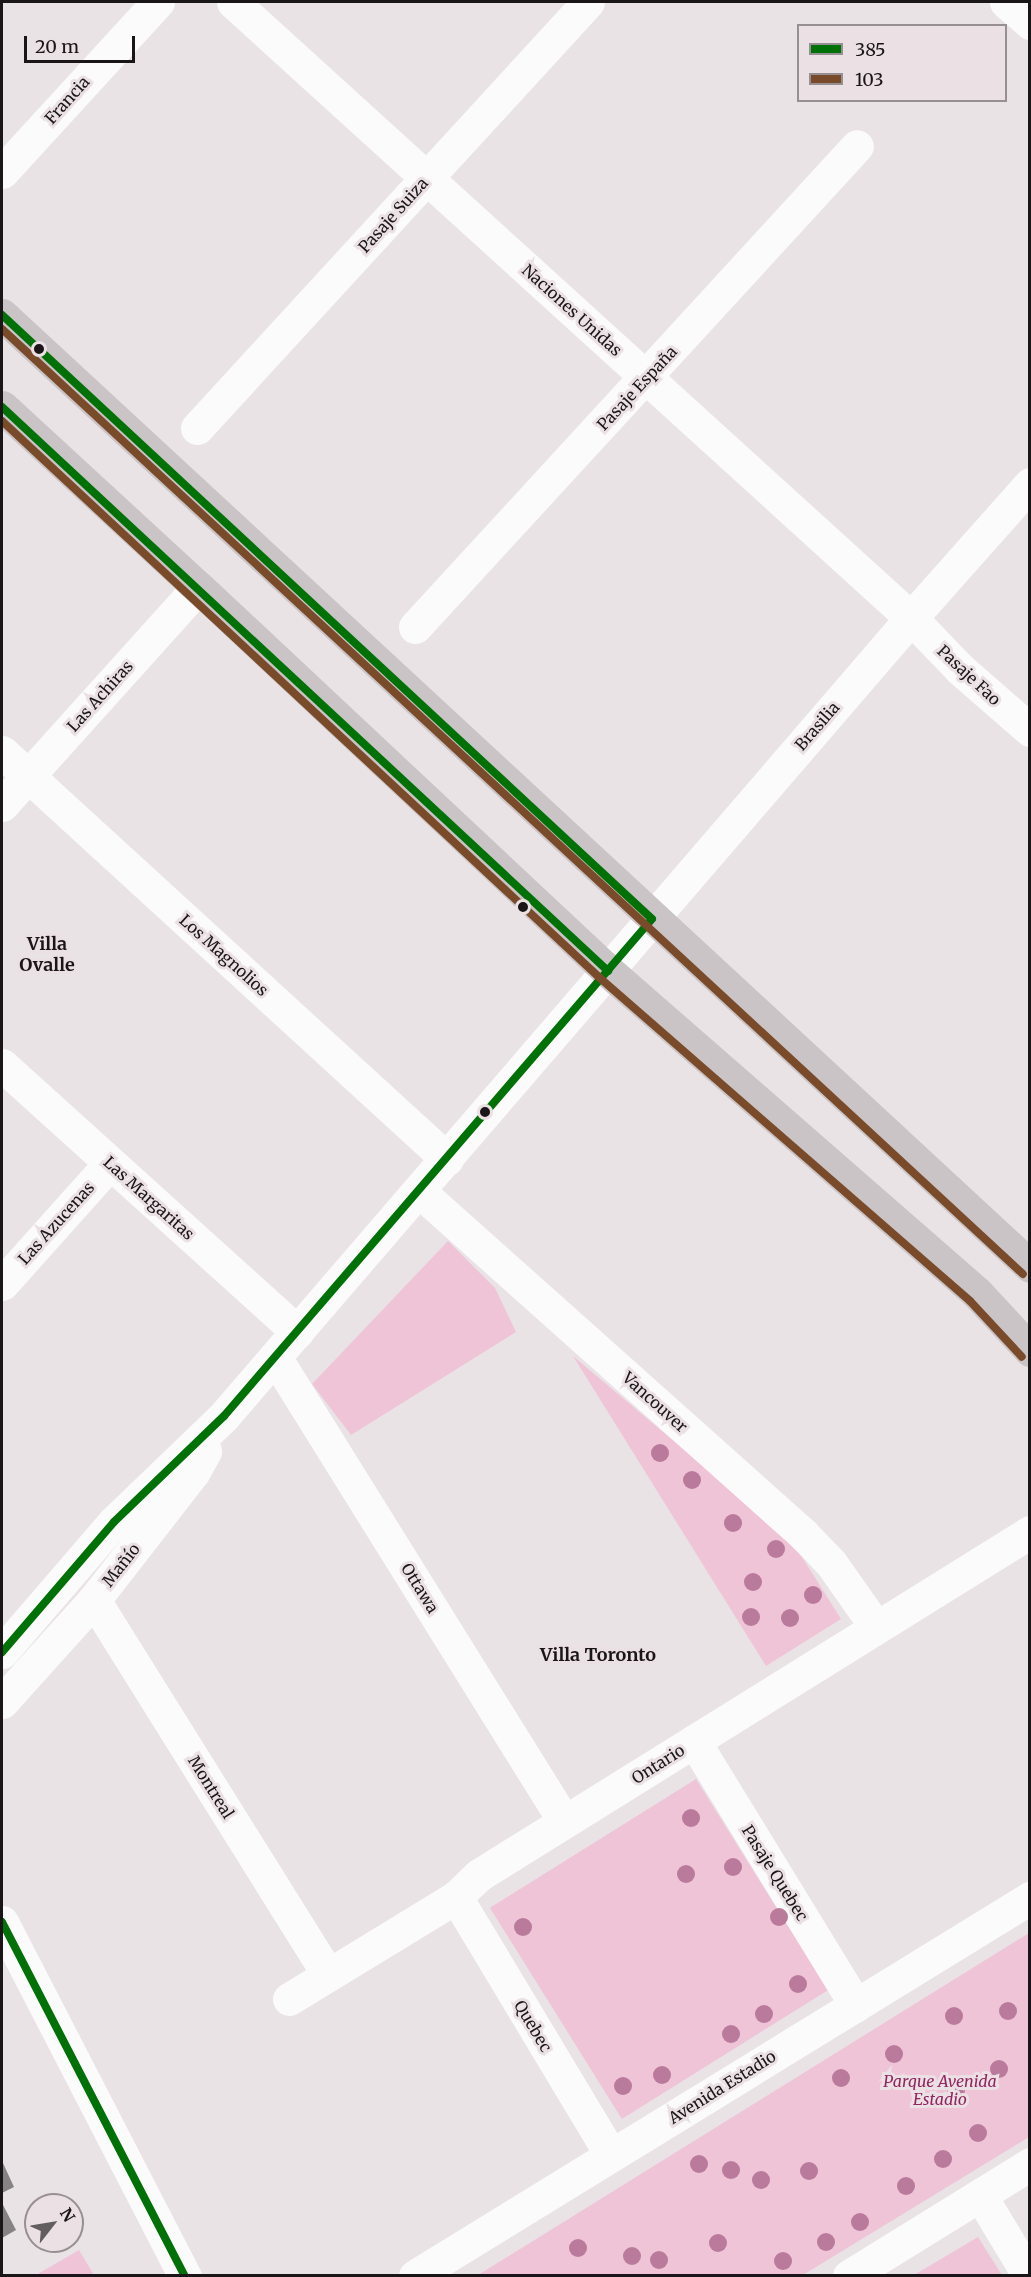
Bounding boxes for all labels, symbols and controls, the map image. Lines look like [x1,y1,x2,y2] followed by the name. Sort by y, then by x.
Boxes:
[27,24,138,62] scale bar
[797,24,1007,102] legend
[35,35,79,58] text: 20 m
[855,38,886,61] text: 385
[855,68,883,91] text: 103
[41,72,93,128] street label: Francia
[354,174,432,256] street label: Pasaje Suiza
[518,260,626,360] street label: Naciones Unidas
[593,342,681,434] street label: Pasaje España
[33,343,45,355] unlabelled marker
[933,641,1005,709] street label: Pasaje Fao
[63,657,137,735] street label: Las Achiras
[791,698,843,754] street label: Brasilia
[517,901,529,913] unlabelled marker
[176,910,272,1000] street label: Los Magnolios
[19,934,75,976] district label: Villa Ovalle
[479,1106,491,1118] unlabelled marker
[100,1152,198,1244] street label: Las Margaritas
[14,1178,98,1268] street label: Las Azucenas
[619,1368,691,1436] street label: Vancouver
[98,1540,144,1590] street label: Mañío
[397,1560,443,1616] street label: Ottawa
[540,1644,656,1666] district label: Villa Toronto
[628,1740,688,1788] street label: Ontario
[184,1752,238,1822] street label: Montreal
[738,1822,812,1924] street label: Pasaje Quebec
[510,1997,556,2055] street label: Quebec
[665,2046,779,2128] street label: Avenida Estadio
[883,2071,997,2109] park label: Parque Avenida Estadio
[24,2193,84,2253] north arrow
[56,2204,80,2225] text: N

